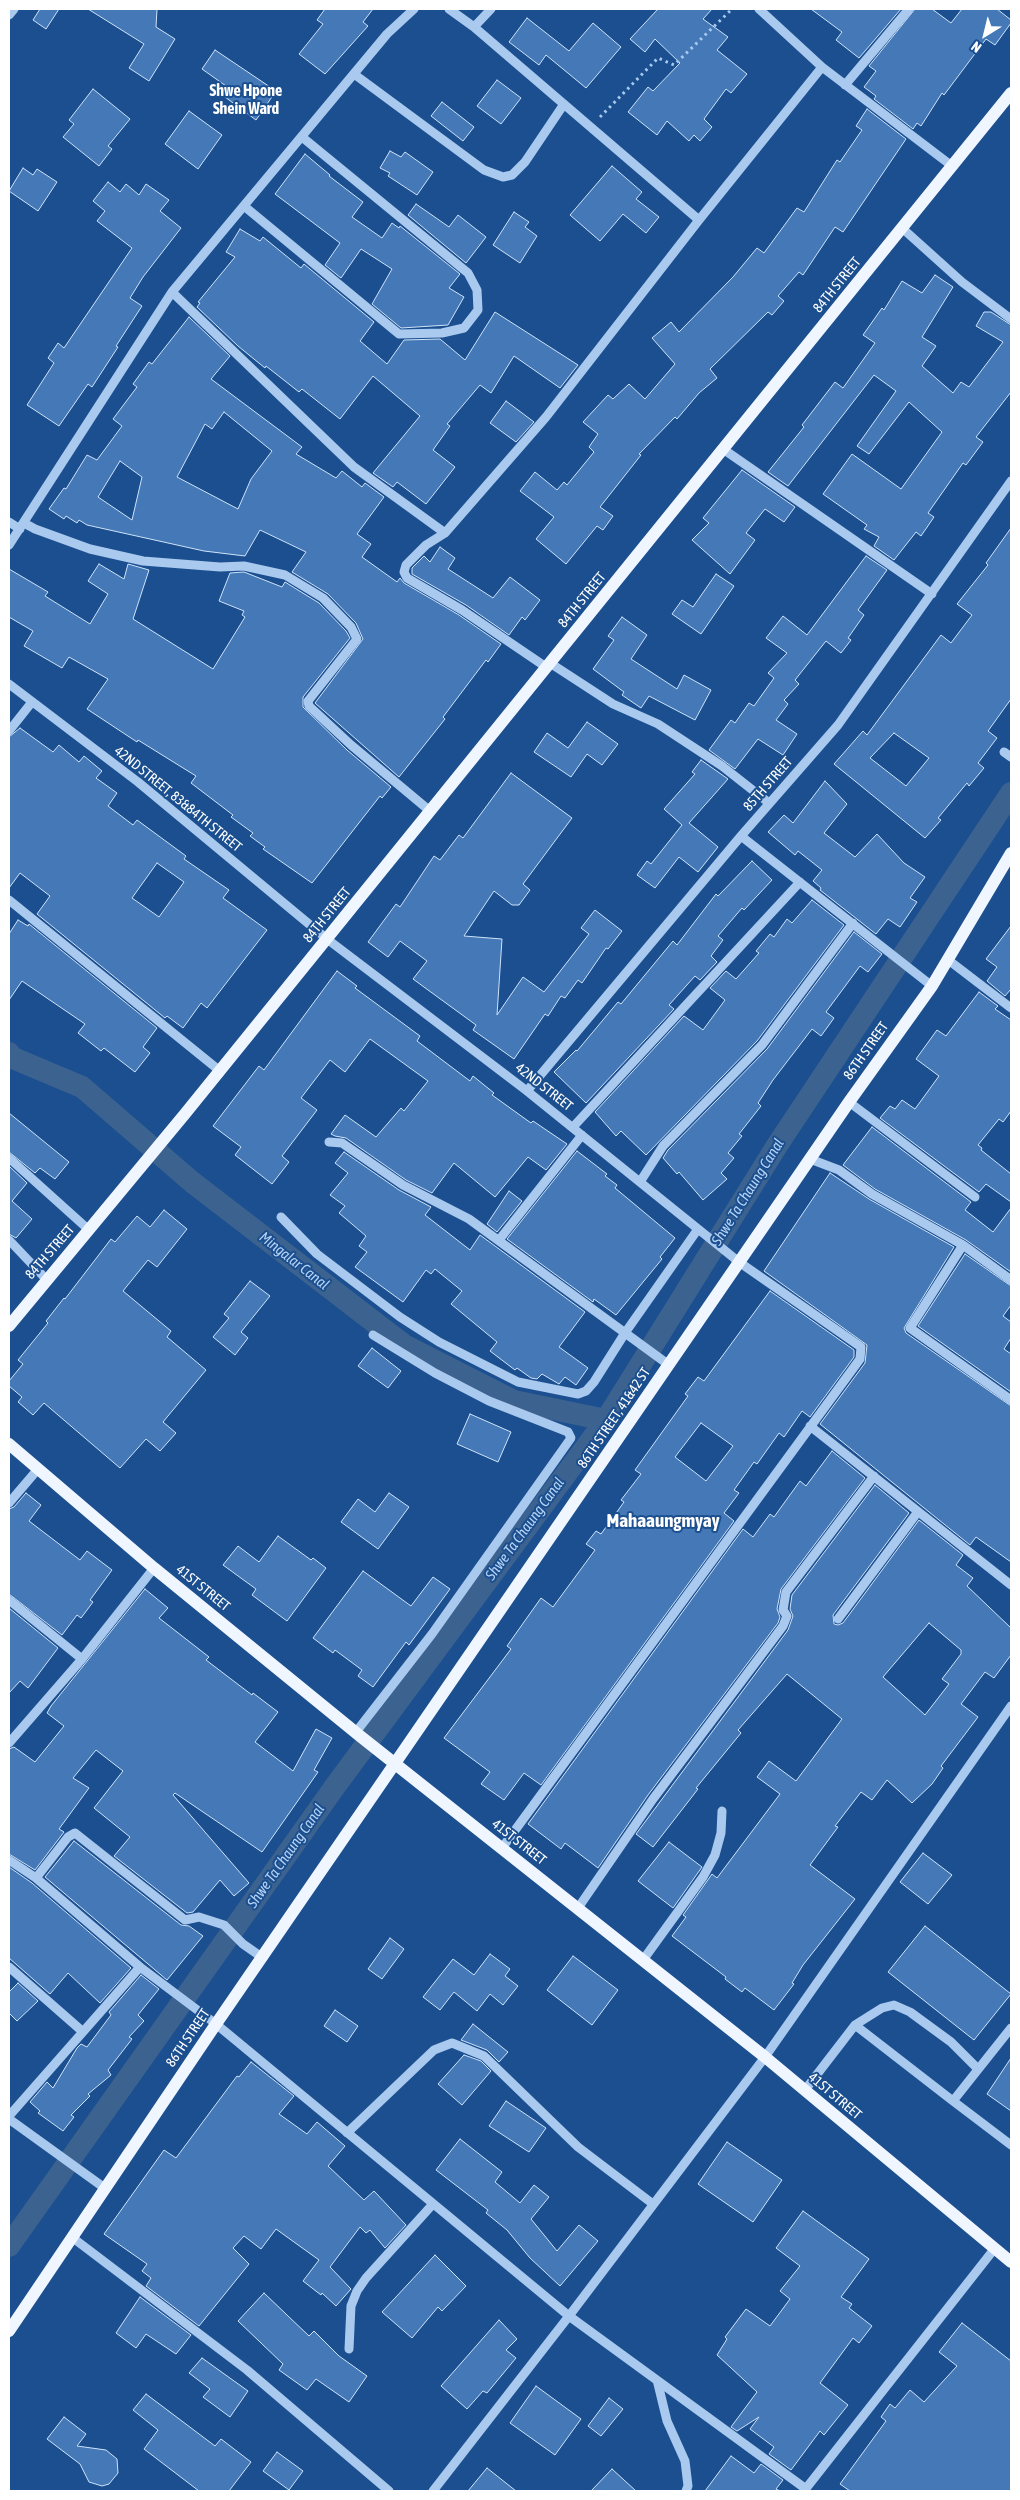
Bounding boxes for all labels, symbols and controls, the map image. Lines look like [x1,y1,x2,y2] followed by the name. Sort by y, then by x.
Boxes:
[960,10,1010,60] north arrow
[968,38,984,56] text: N
[210,81,282,119] district label: Shwe Hpone Shein Ward
[810,254,864,316] street label: 84TH STREET
[555,569,609,631] street label: 84TH STREET
[111,742,245,856] street label: 42ND STREET, 83&84TH STREET
[740,753,796,815] street label: 85TH STREET
[300,884,354,946] street label: 84TH STREET
[840,1019,892,1083] street label: 86TH STREET
[512,1059,576,1115] street label: 42ND STREET
[708,1135,788,1249] water label: Shwe Ta Chaung Canal
[22,1221,78,1283] street label: 84TH STREET
[255,1228,333,1294] water label: Mingalar Canal
[574,1365,654,1471] street label: 86TH STREET, 41&42 ST
[482,1474,568,1584] water label: Shwe Ta Chaung Canal
[607,1510,719,1532] district label: Mahaaungmyay
[173,1561,233,1615] street label: 41ST STREET
[243,1801,329,1911] water label: Shwe Ta Chaung Canal
[489,1816,549,1868] street label: 41ST STREET
[162,2006,214,2070] street label: 86TH STREET
[805,2069,865,2123] street label: 41ST STREET

